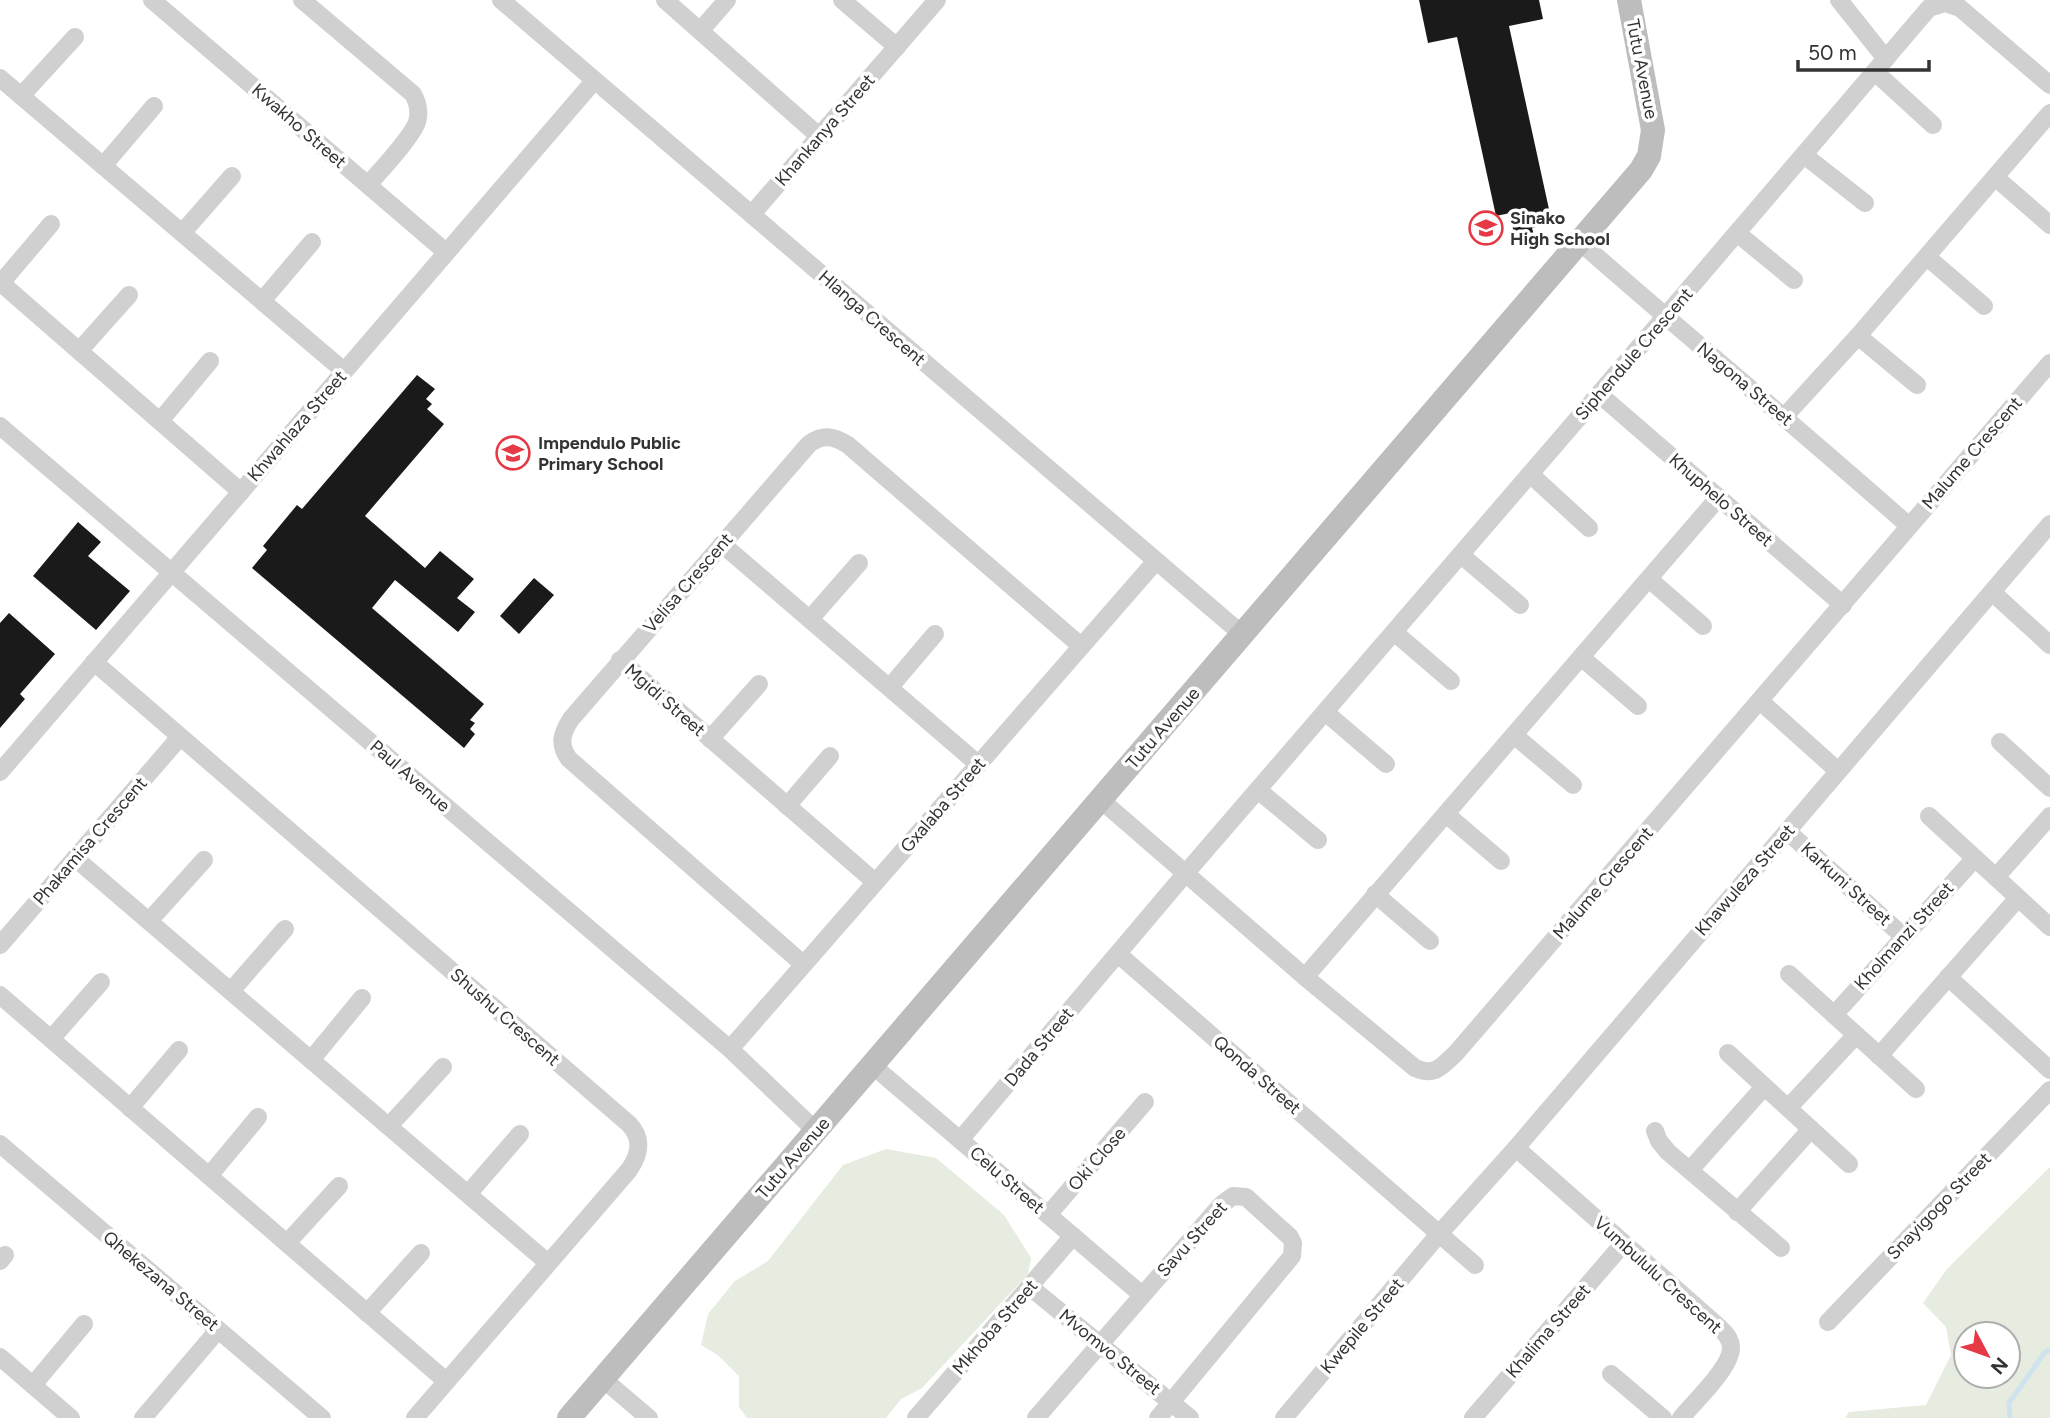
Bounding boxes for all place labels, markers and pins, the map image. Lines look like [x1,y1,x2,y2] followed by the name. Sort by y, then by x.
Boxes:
[1510,207,1610,250] place label: Sinako High School
[1467,209,1505,247] school or university icon: Sinako High School
[538,432,681,475] place label: Impendulo Public Primary School
[494,434,532,472] school or university icon: Impendulo Public Primary School

